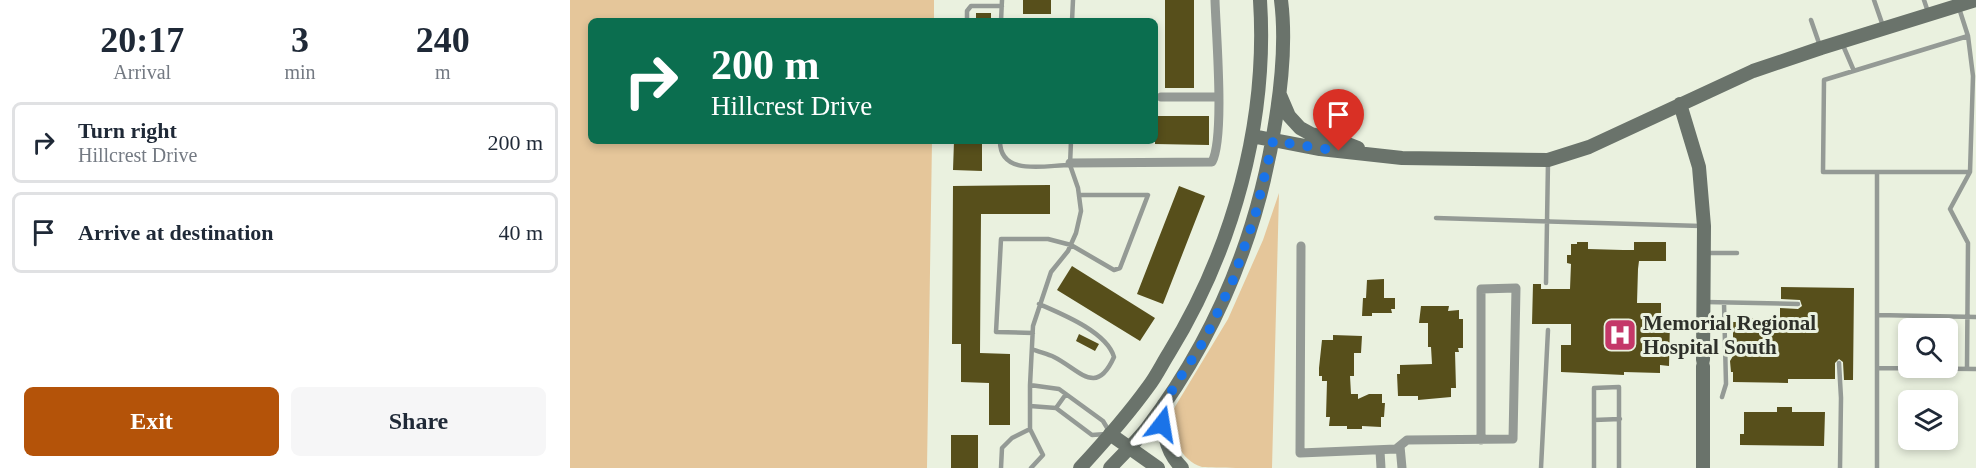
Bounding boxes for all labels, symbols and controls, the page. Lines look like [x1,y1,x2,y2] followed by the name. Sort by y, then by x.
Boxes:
[100,20,184,60] text: 20:17
[291,20,309,60] text: 3
[416,20,470,60] text: 240
[612,42,690,120] icon: right
[711,42,820,88] text: 200 m
[113,61,171,83] text: Arrival
[284,61,316,83] text: min
[435,61,451,83] text: m
[1313,89,1364,151] pin
[711,91,872,121] text: Hillcrest Drive
[1322,98,1355,131] icon: arrive
[78,118,177,143] text: Turn right
[27,126,60,159] icon: right
[487,130,543,155] text: 200 m
[78,144,197,166] text: Hillcrest Drive
[27,216,60,249] icon: arrive
[78,220,274,245] text: Arrive at destination
[498,220,543,245] text: 40 m
[1643,311,1816,359] place label: Memorial Regional Hospital South
[1602,317,1638,353] hospital icon: Memorial Regional Hospital South
[1898,318,1958,450] map controls
[1898,318,1958,378] button: search
[24,387,279,456] button: Exit
[291,387,546,456] button: Share
[1898,390,1958,450] button: layers
[1130,392,1194,456] position arrow

